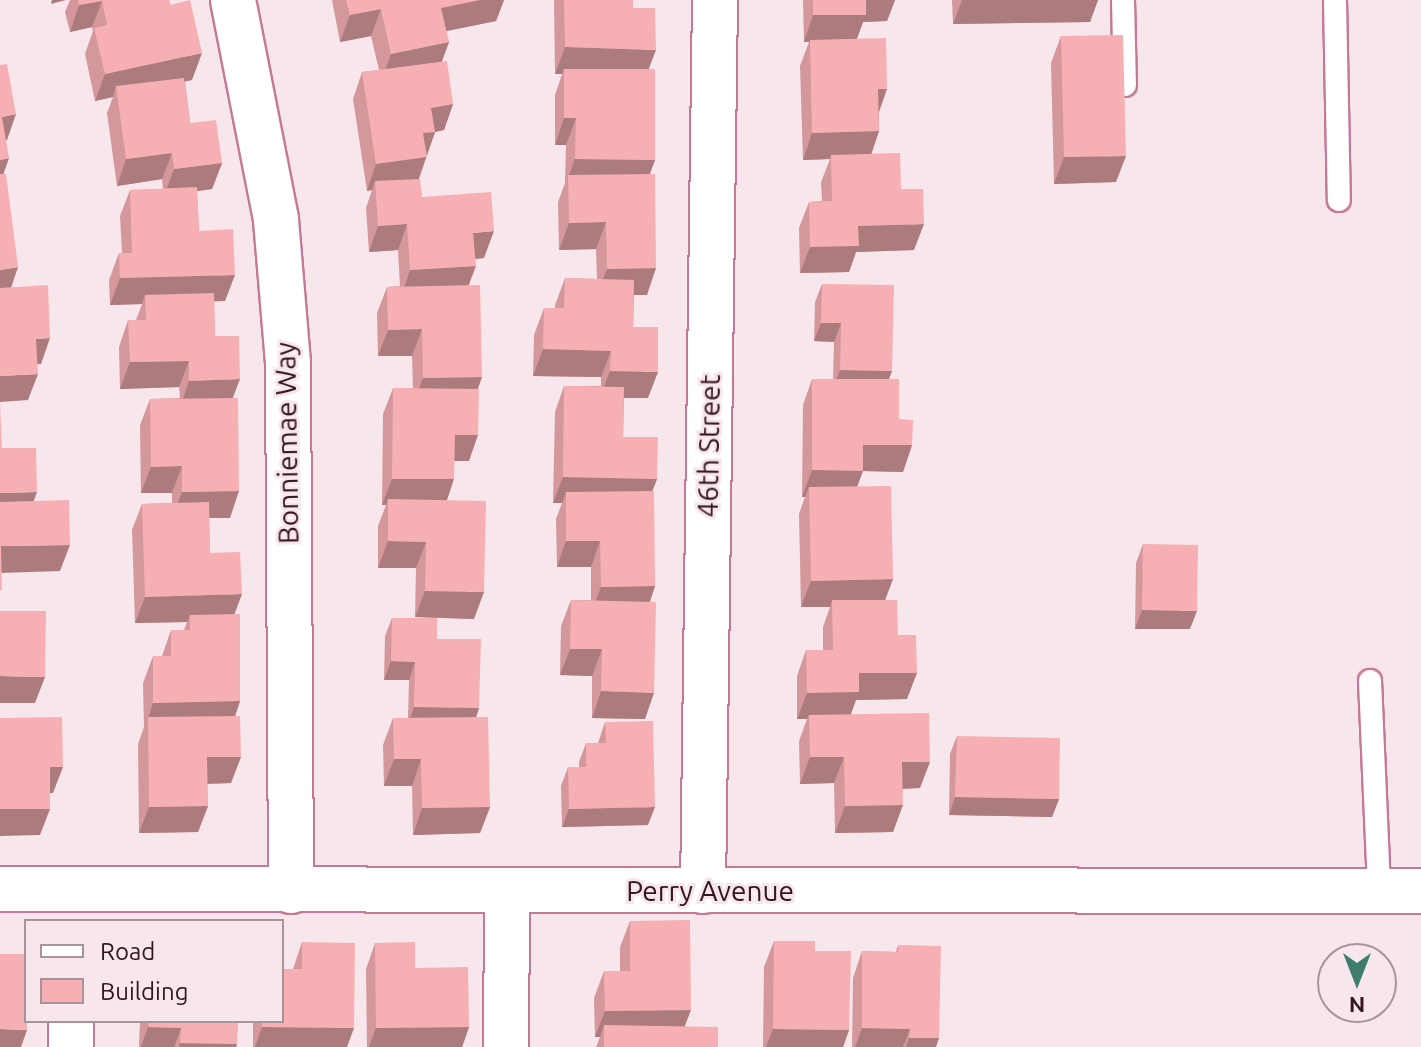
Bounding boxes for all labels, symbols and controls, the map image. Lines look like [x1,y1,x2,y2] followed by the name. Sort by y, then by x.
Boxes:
[268,342,306,544] street label: Bonniemae Way
[691,374,727,518] street label: 46th Street
[626,874,794,908] street label: Perry Avenue
[24,919,284,1023] legend
[100,938,155,965] text: Road
[1317,943,1397,1023] north arrow
[100,978,188,1005] text: Building
[1349,993,1365,1018] text: N

